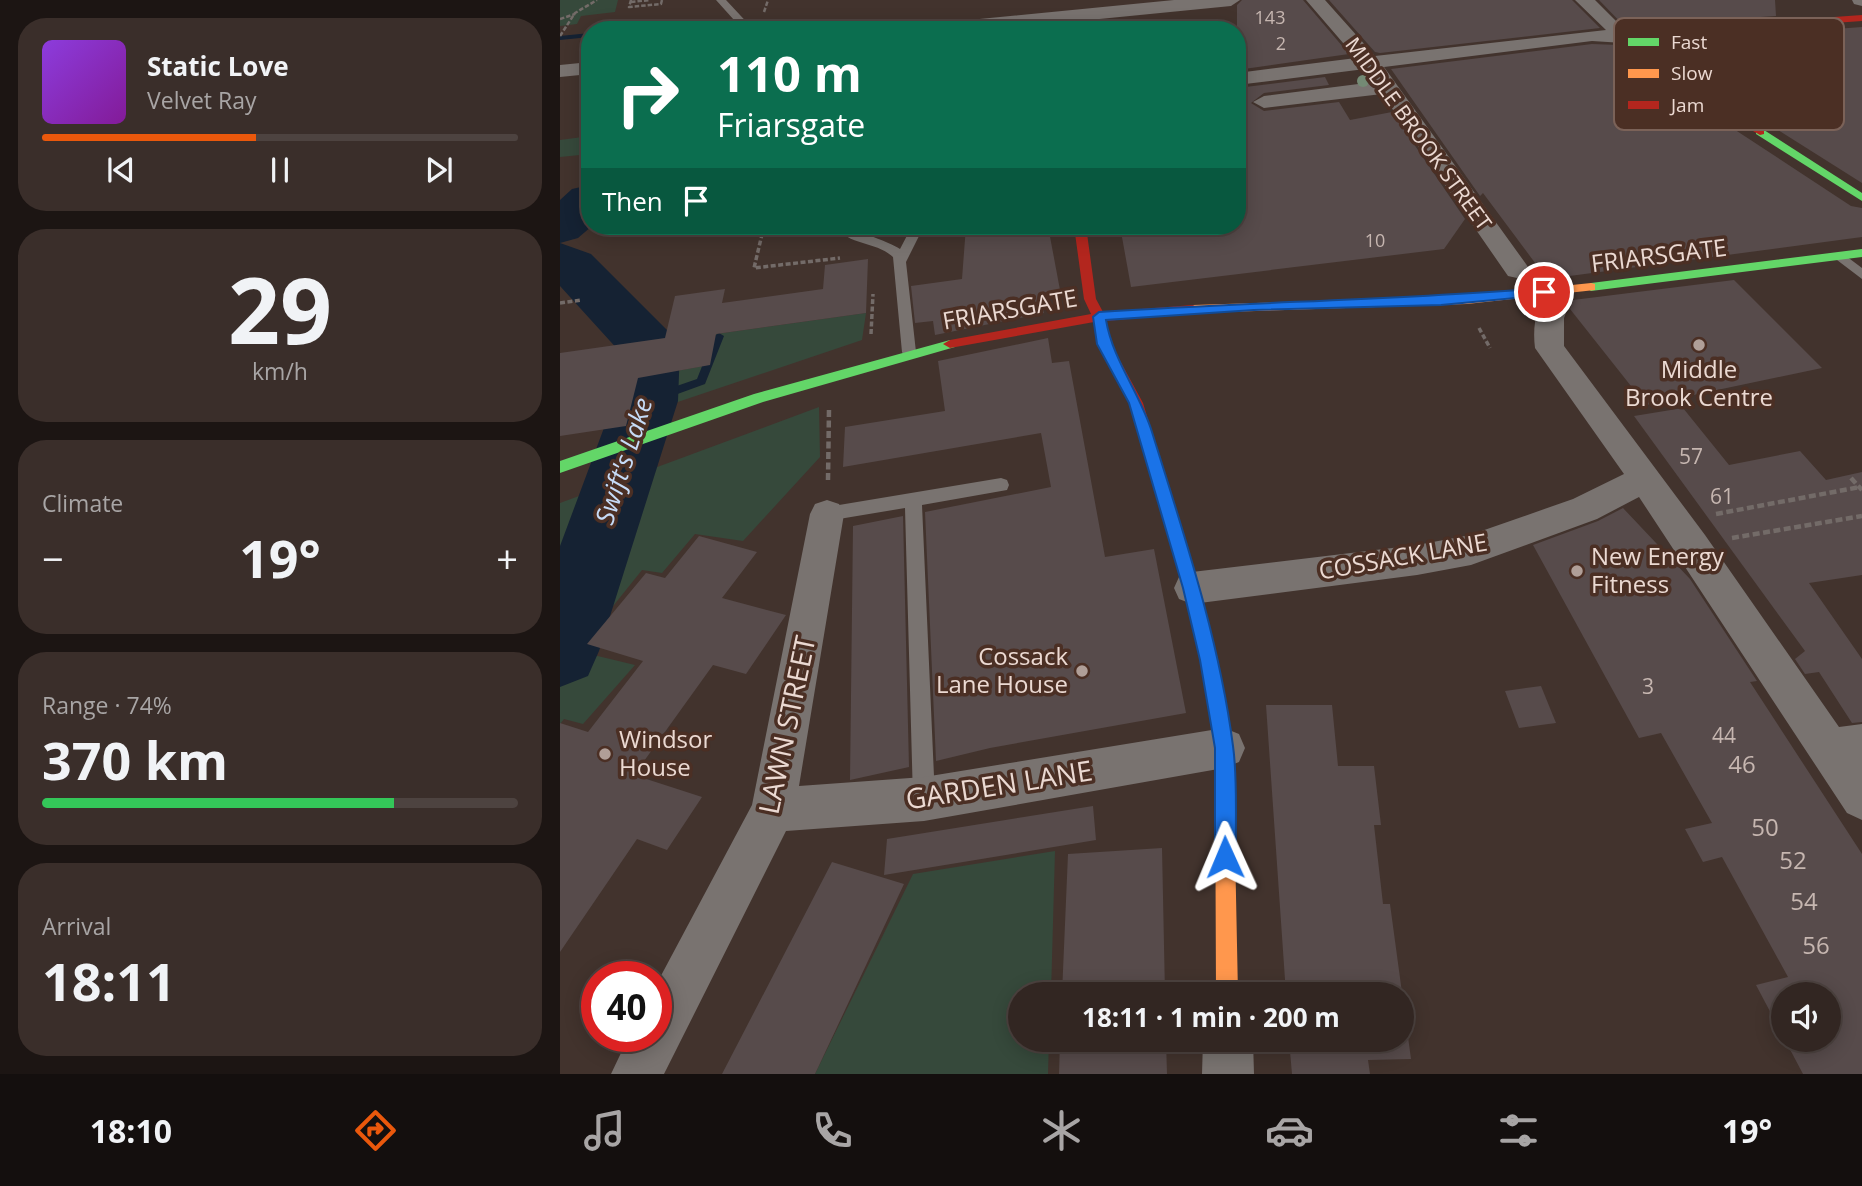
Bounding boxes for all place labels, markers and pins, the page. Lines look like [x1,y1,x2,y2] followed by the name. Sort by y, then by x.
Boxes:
[1514,262,1574,322] pin
[1691,337,1707,353] marker: Middle Brook Centre
[1625,352,1773,413] place label: Middle Brook Centre
[1591,539,1725,600] place label: New Energy Fitness
[1569,563,1585,579] marker: New Energy Fitness
[936,639,1068,700] place label: Cossack Lane House
[1074,663,1090,679] marker: Cossack Lane House
[619,722,712,783] place label: Windsor House
[597,746,613,762] marker: Windsor House

